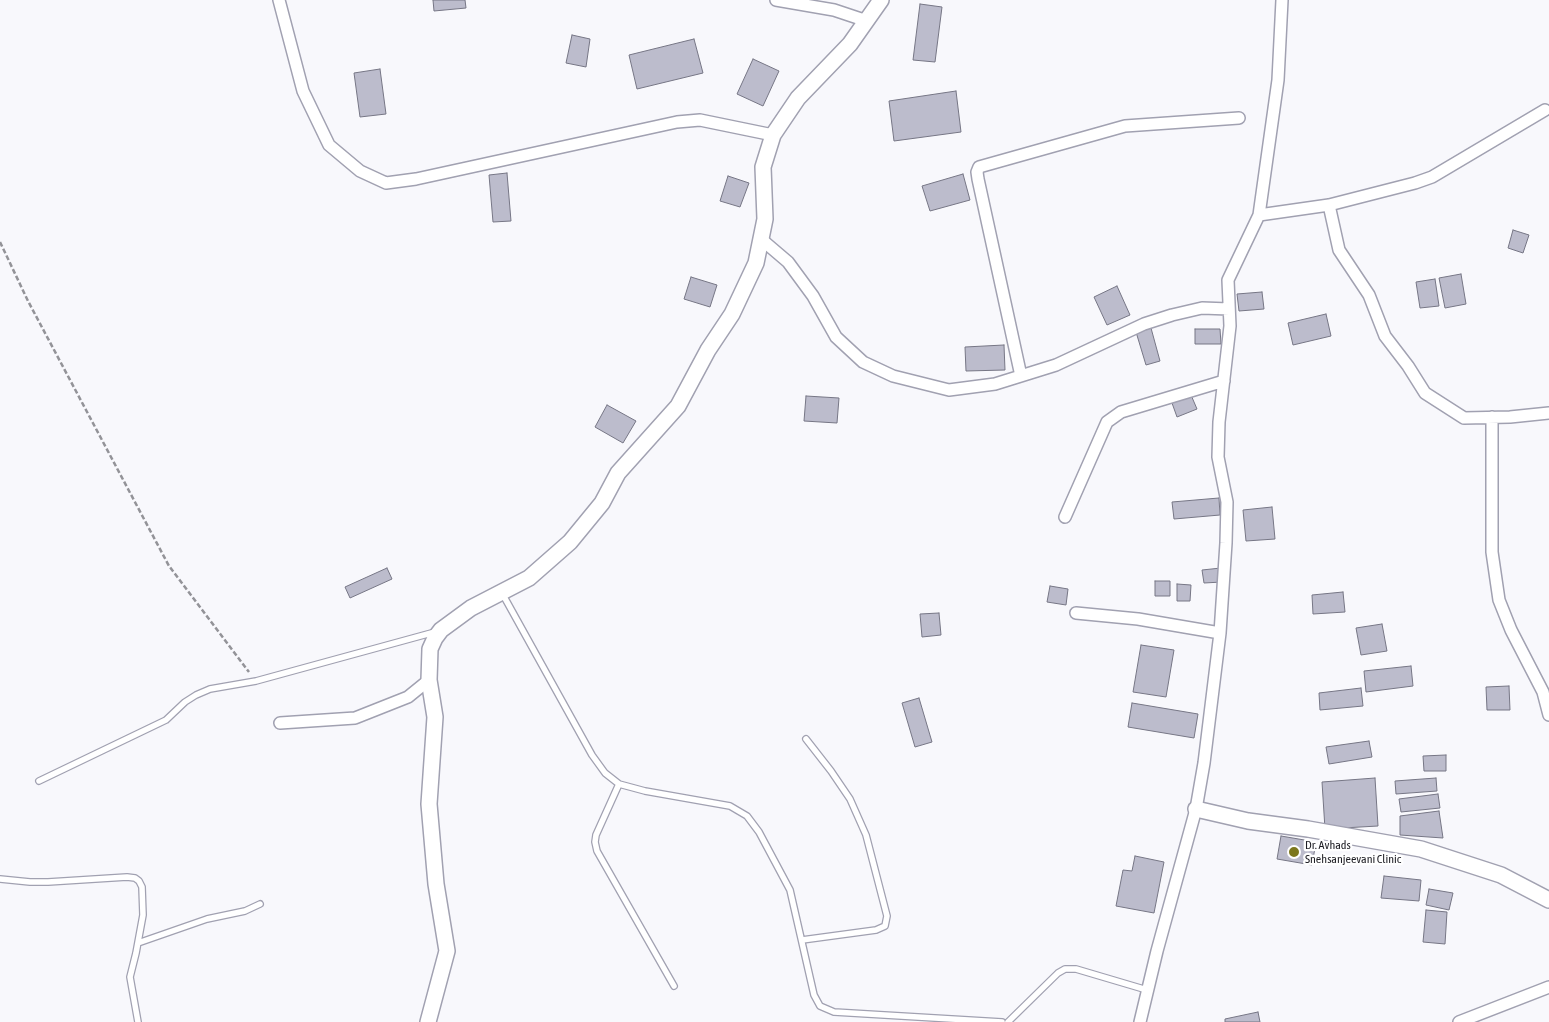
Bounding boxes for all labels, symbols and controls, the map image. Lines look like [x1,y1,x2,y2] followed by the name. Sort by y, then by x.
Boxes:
[1305,838,1401,866] place label: Dr. Avhads Snehsanjeevani Clinic
[1287,845,1301,859] marker: Dr. Avhads Snehsanjeevani Clinic

